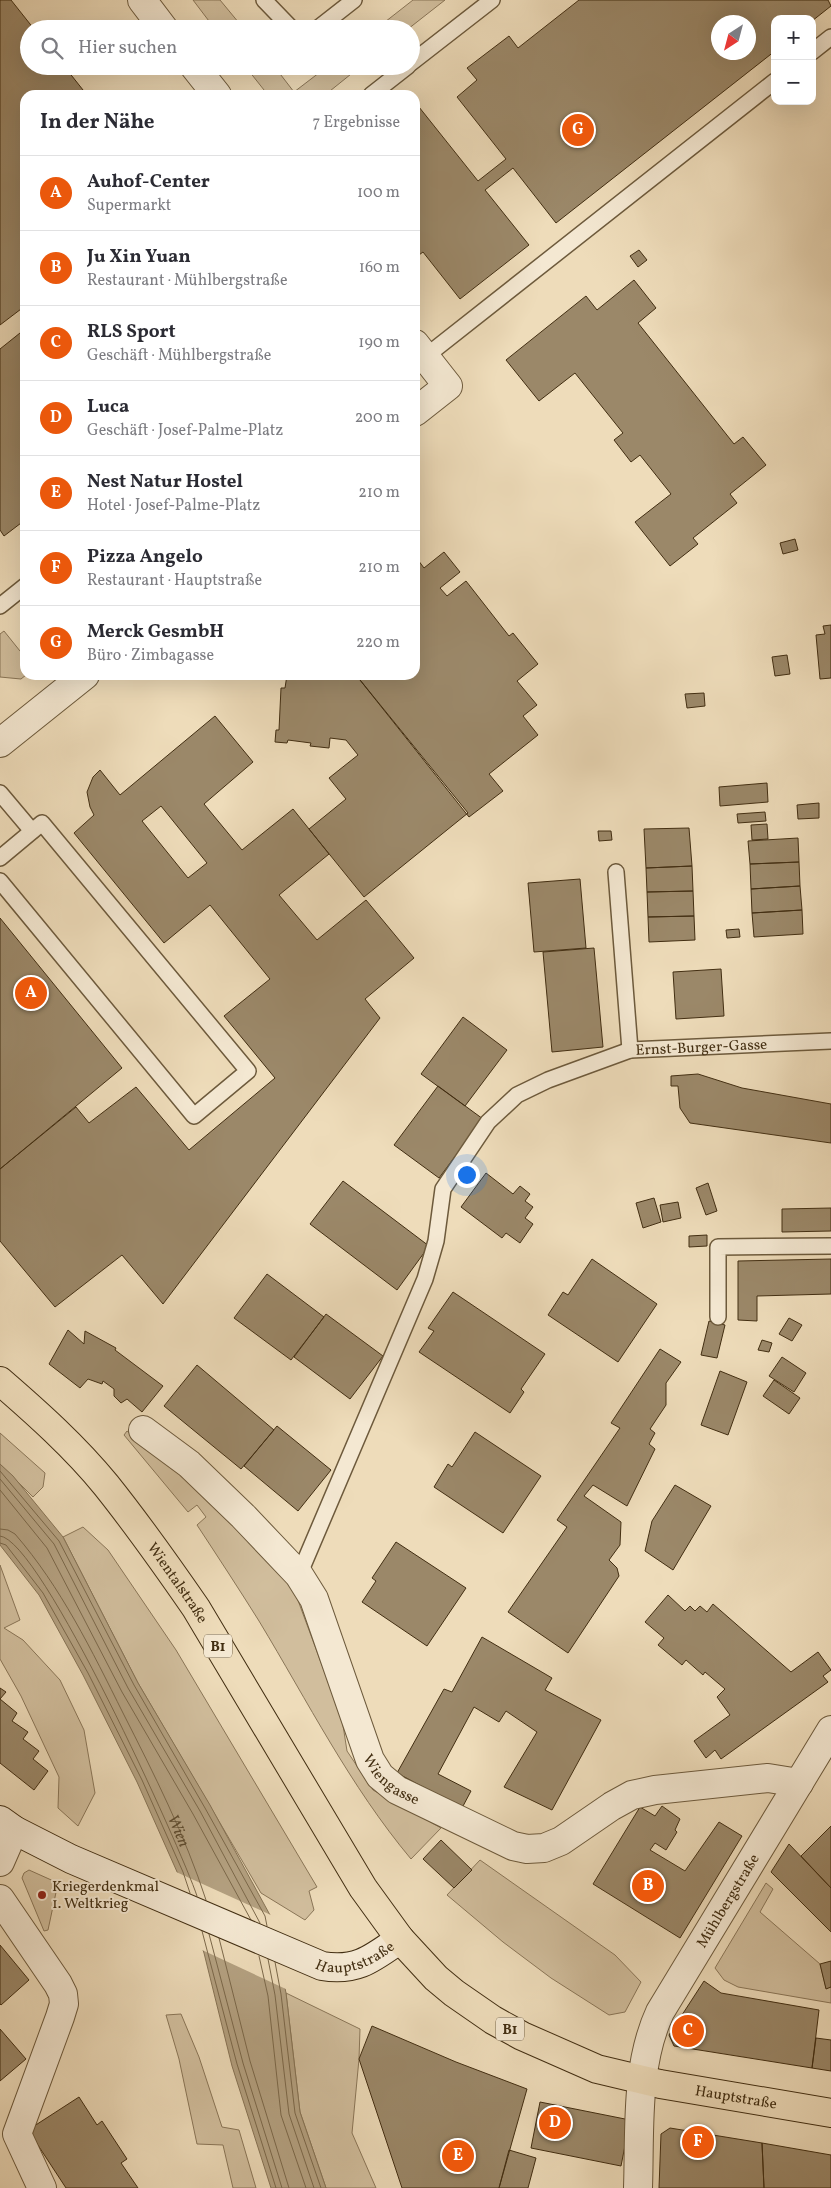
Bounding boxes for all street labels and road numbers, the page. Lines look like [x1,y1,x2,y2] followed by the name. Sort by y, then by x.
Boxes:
[635,1035,768,1062] street label: Ernst-Burger-Gasse
[141,1539,212,1628] street label: Wientalstraße
[204,1634,232,1658] road number: B1
[357,1751,423,1811] street label: Wiengasse
[692,1850,765,1952] street label: Mühlbergstraße
[311,1937,399,1979] street label: Hauptstraße
[496,2018,524,2040] road number: B1
[693,2081,778,2116] street label: Hauptstraße

